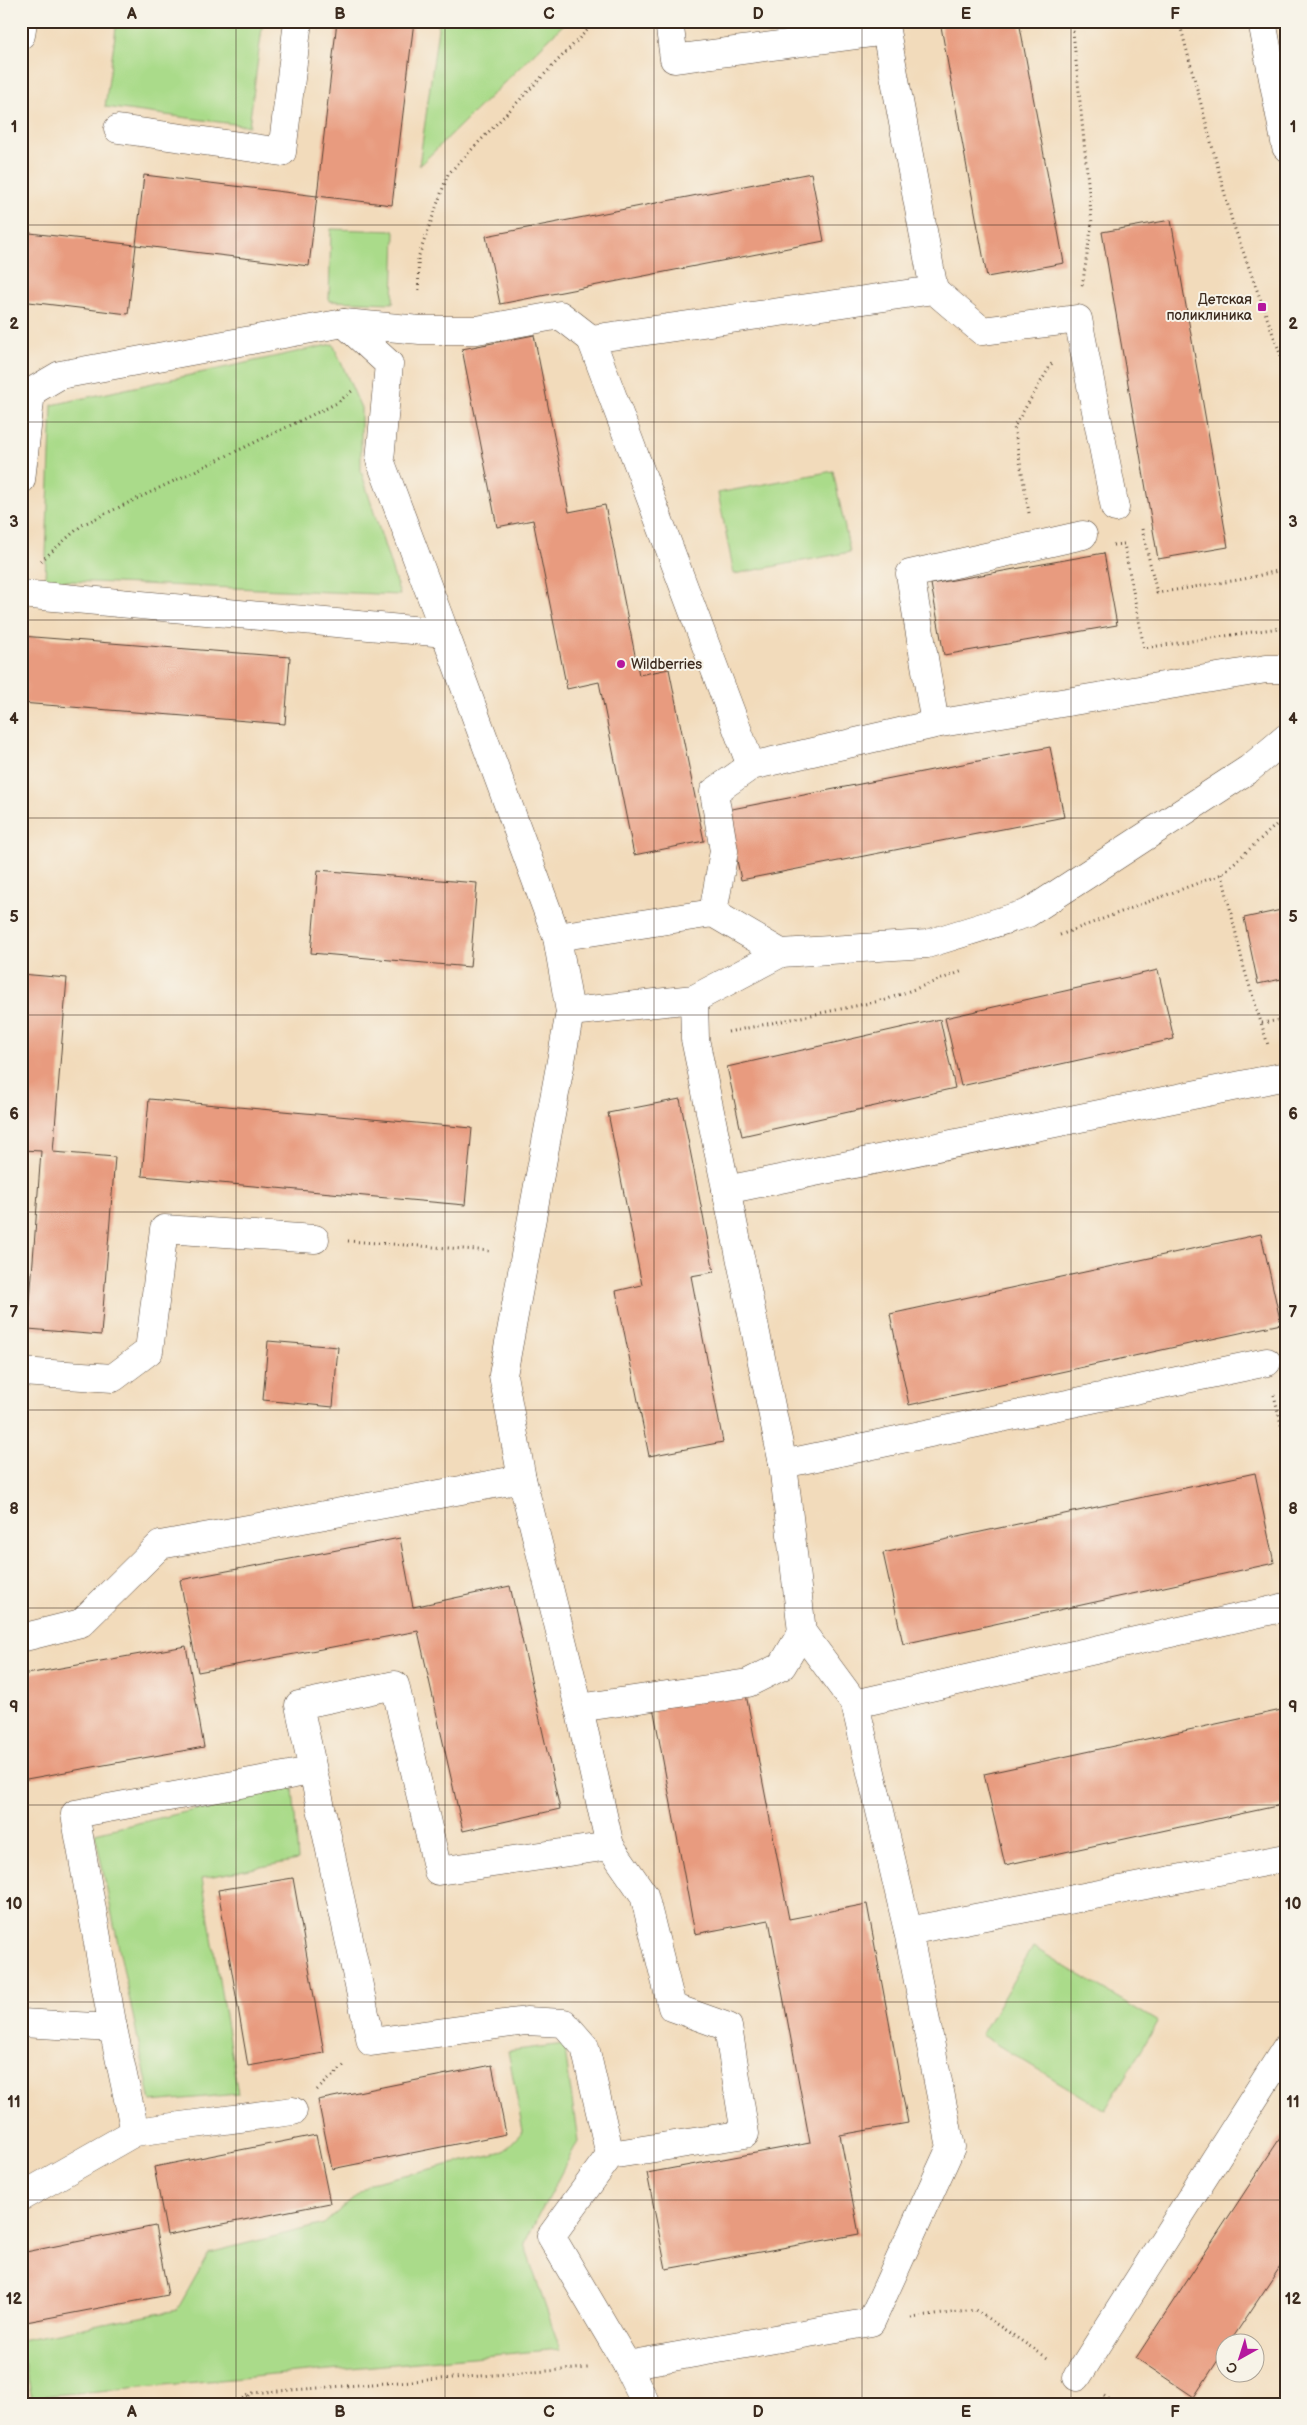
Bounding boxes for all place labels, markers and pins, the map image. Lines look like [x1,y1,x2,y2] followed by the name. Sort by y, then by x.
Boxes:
[1167,291,1253,324] place label: Детская поликлиника
[1256,301,1268,313] marker: Детская поликлиника
[631,656,702,673] place label: Wildberries
[615,658,627,670] marker: Wildberries

